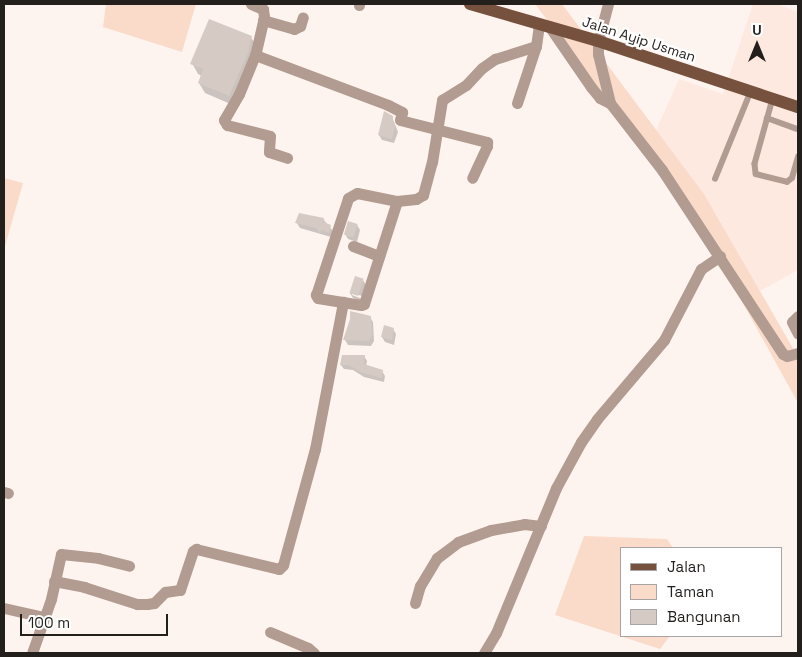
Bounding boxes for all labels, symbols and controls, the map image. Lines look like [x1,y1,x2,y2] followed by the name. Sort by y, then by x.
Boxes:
[580,13,698,65] street label: Jalan Ayip Usman
[732,20,782,70] north arrow
[752,21,762,39] text: U
[620,547,782,637] legend
[667,557,706,576] text: Jalan
[667,582,714,601] text: Taman
[22,604,170,636] scale bar
[667,607,741,626] text: Bangunan
[28,613,70,632] text: 100 m

